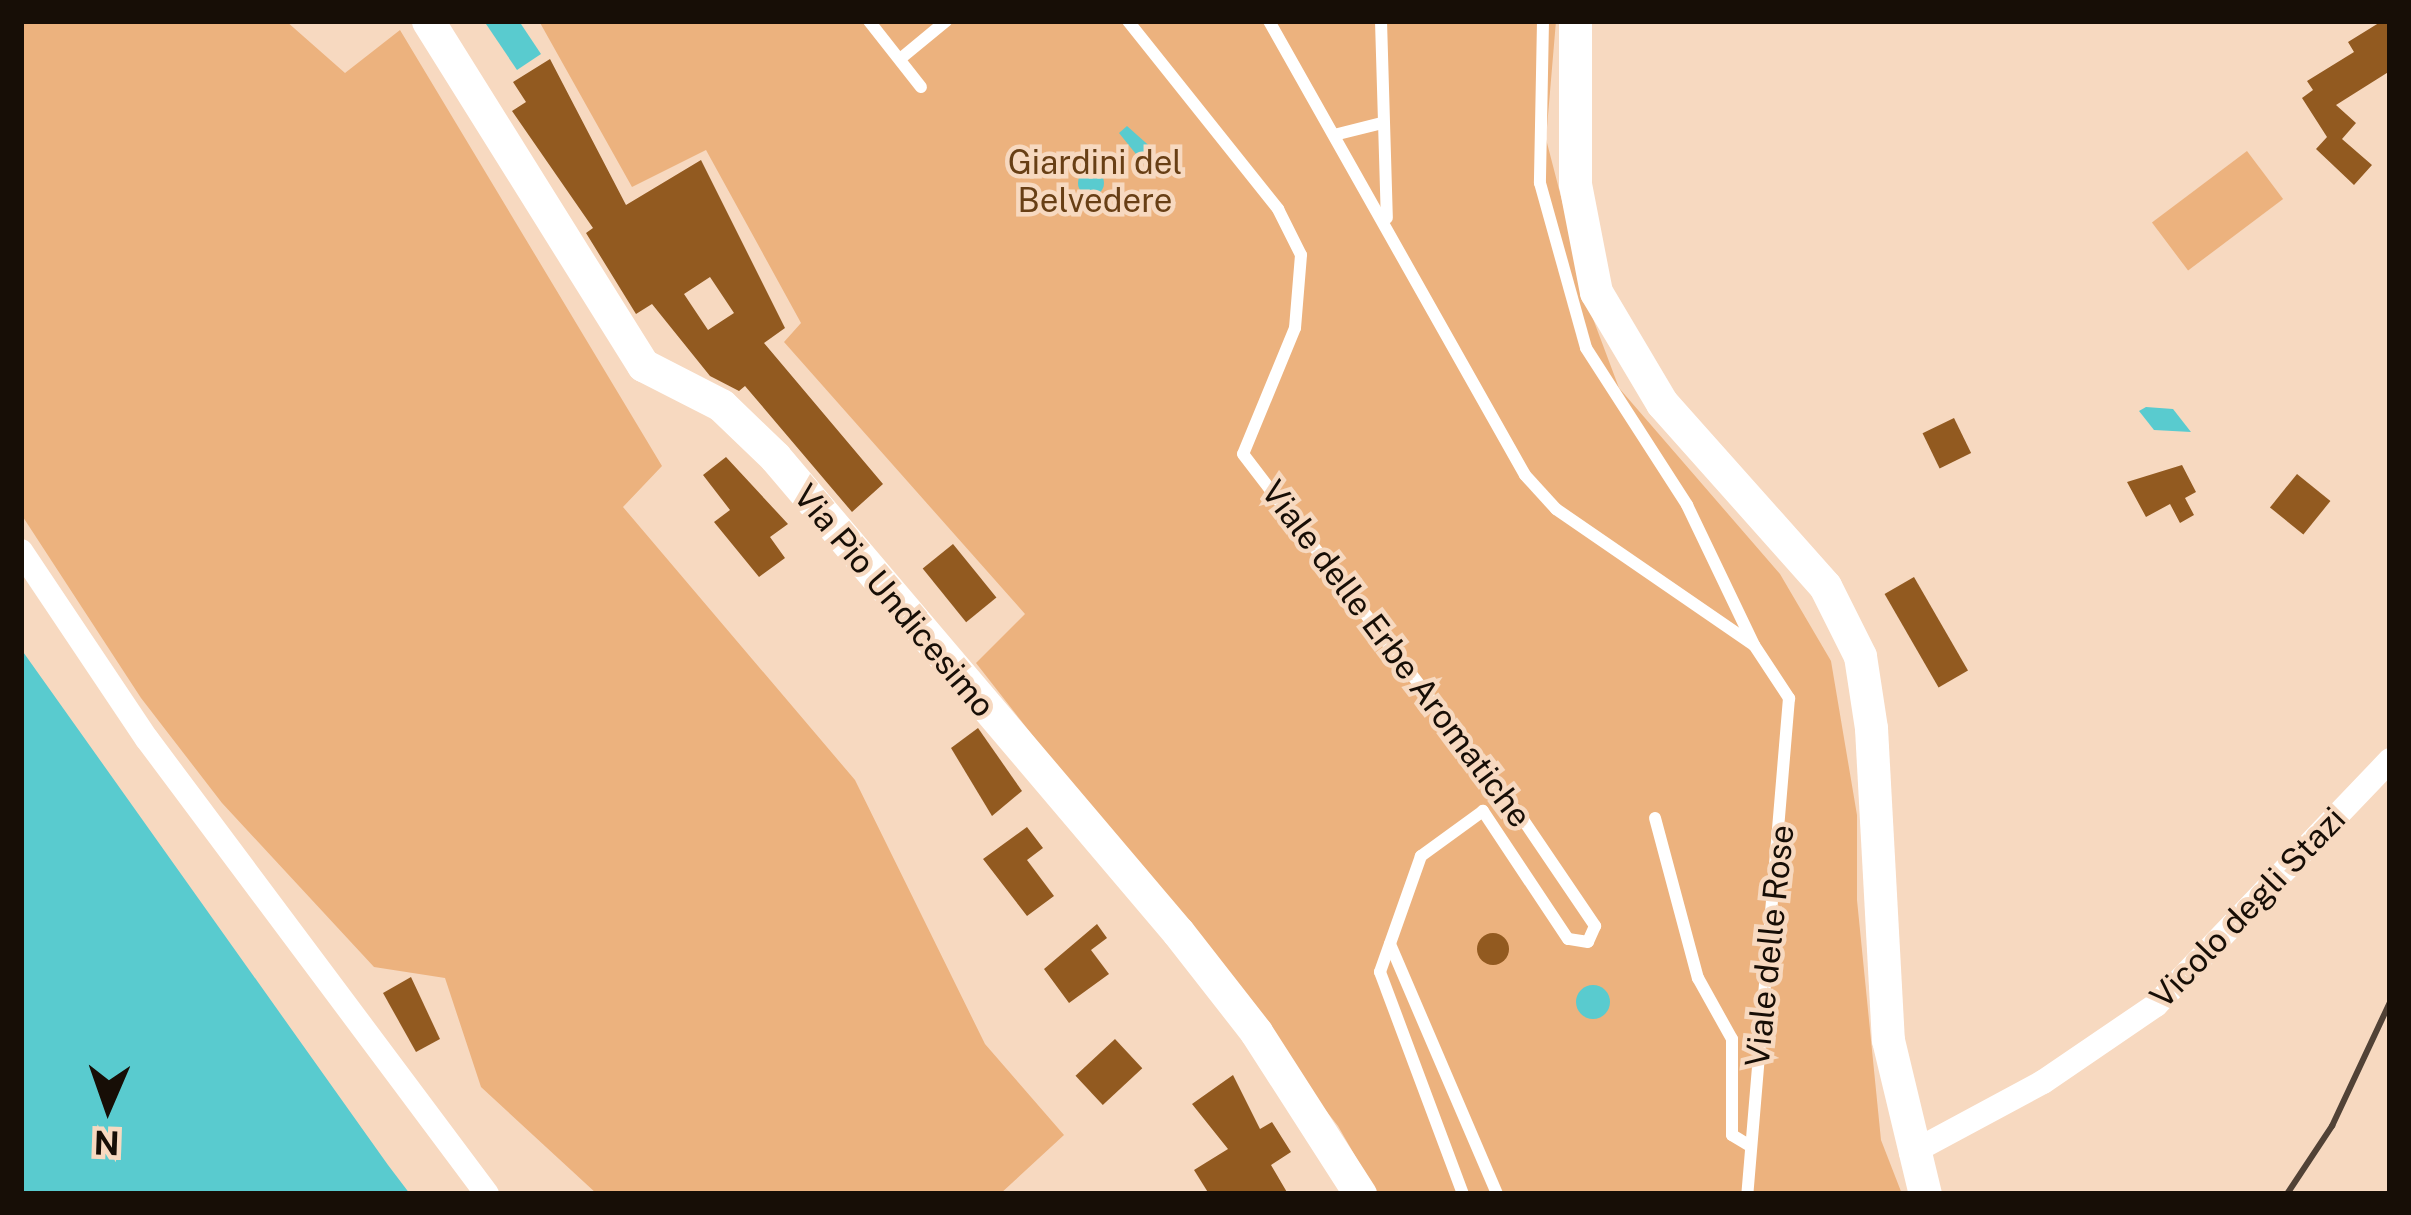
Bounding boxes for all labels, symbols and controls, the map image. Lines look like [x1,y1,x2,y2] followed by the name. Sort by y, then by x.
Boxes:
[1007,143,1183,221] park label: Giardini del Belvedere
[1252,472,1540,836] street label: Viale delle Erbe Aromatiche
[785,477,1003,725] street label: Via Pio Undicesimo
[2142,799,2354,1017] street label: Vicolo degli Stazi
[1738,823,1802,1069] street label: Viale delle Rose
[48,1047,168,1167] north arrow
[93,1124,120,1162] text: N

